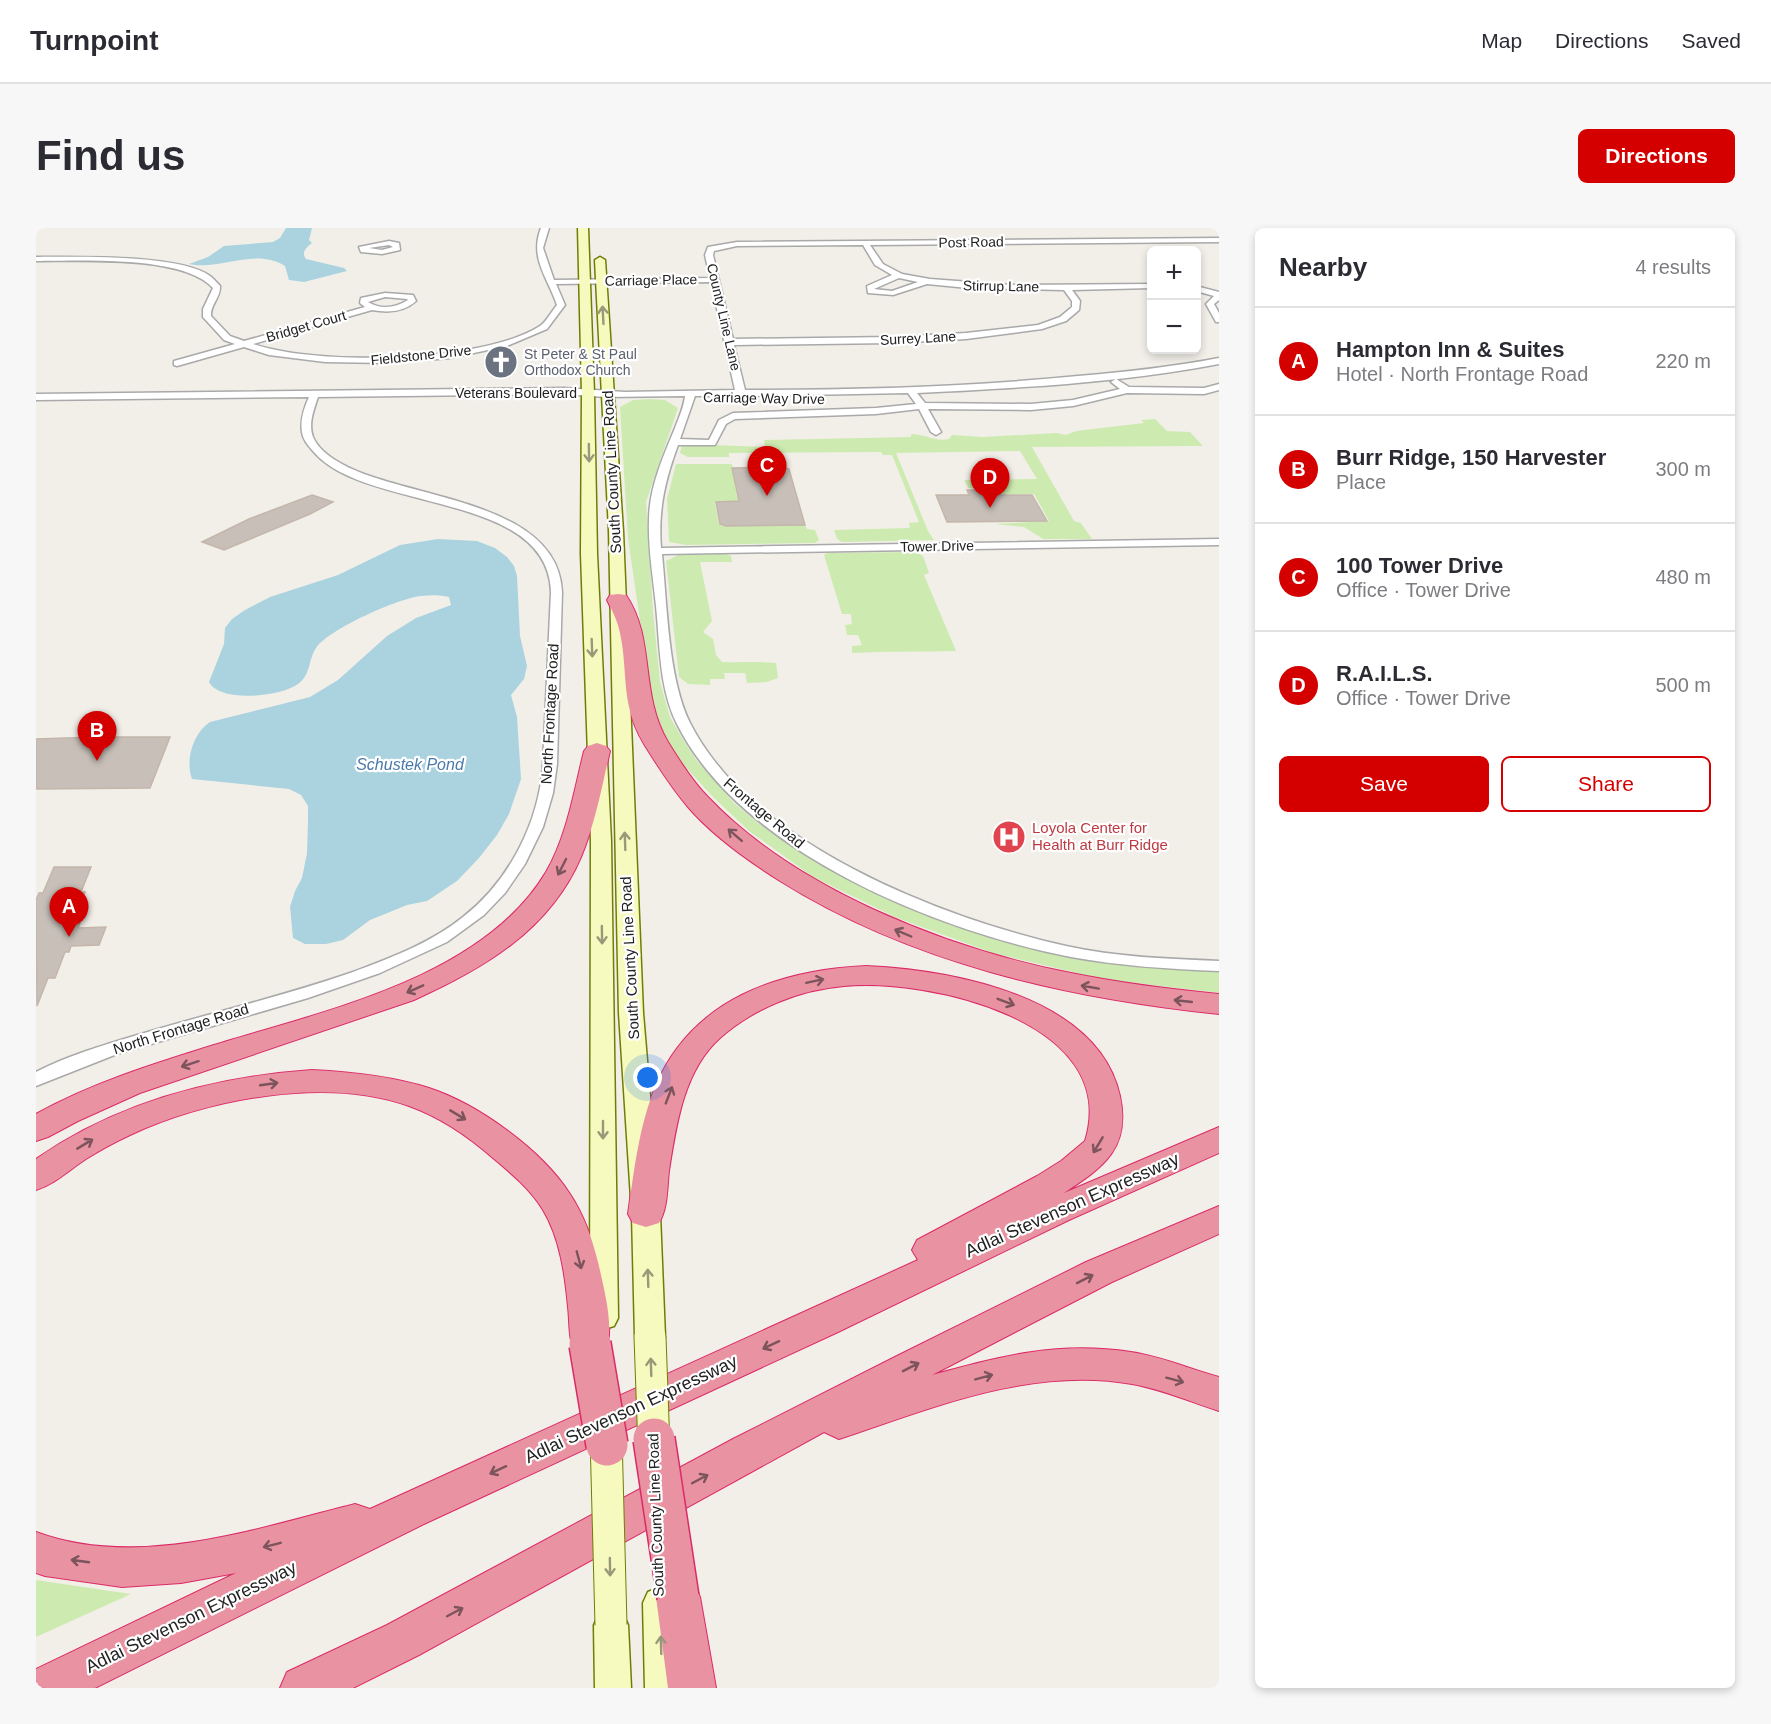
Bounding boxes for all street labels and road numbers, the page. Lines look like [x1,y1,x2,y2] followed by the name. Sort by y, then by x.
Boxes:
[938,233,1004,251] street label: Post Road
[704,262,744,372] street label: County Line Lane
[605,271,698,289] street label: Carriage Place
[963,277,1039,295] street label: Stirrup Lane
[264,307,348,345] street label: Bridget Court
[879,328,957,348] street label: Surrey Lane
[370,342,472,368] street label: Fieldstone Drive
[455,385,577,401] street label: Veterans Boulevard
[703,389,825,407] street label: Carriage Way Drive
[599,390,624,554] street label: South County Line Road
[900,537,974,555] street label: Tower Drive
[537,643,562,785] street label: North Frontage Road
[721,774,808,851] street label: Frontage Road
[617,876,642,1040] street label: South County Line Road
[111,1000,251,1057] street label: North Frontage Road
[962,1149,1182,1261] street label: Adlai Stevenson Expressway
[522,1351,740,1467] street label: Adlai Stevenson Expressway
[644,1433,667,1597] street label: South County Line Road
[82,1557,300,1677] street label: Adlai Stevenson Expressway

